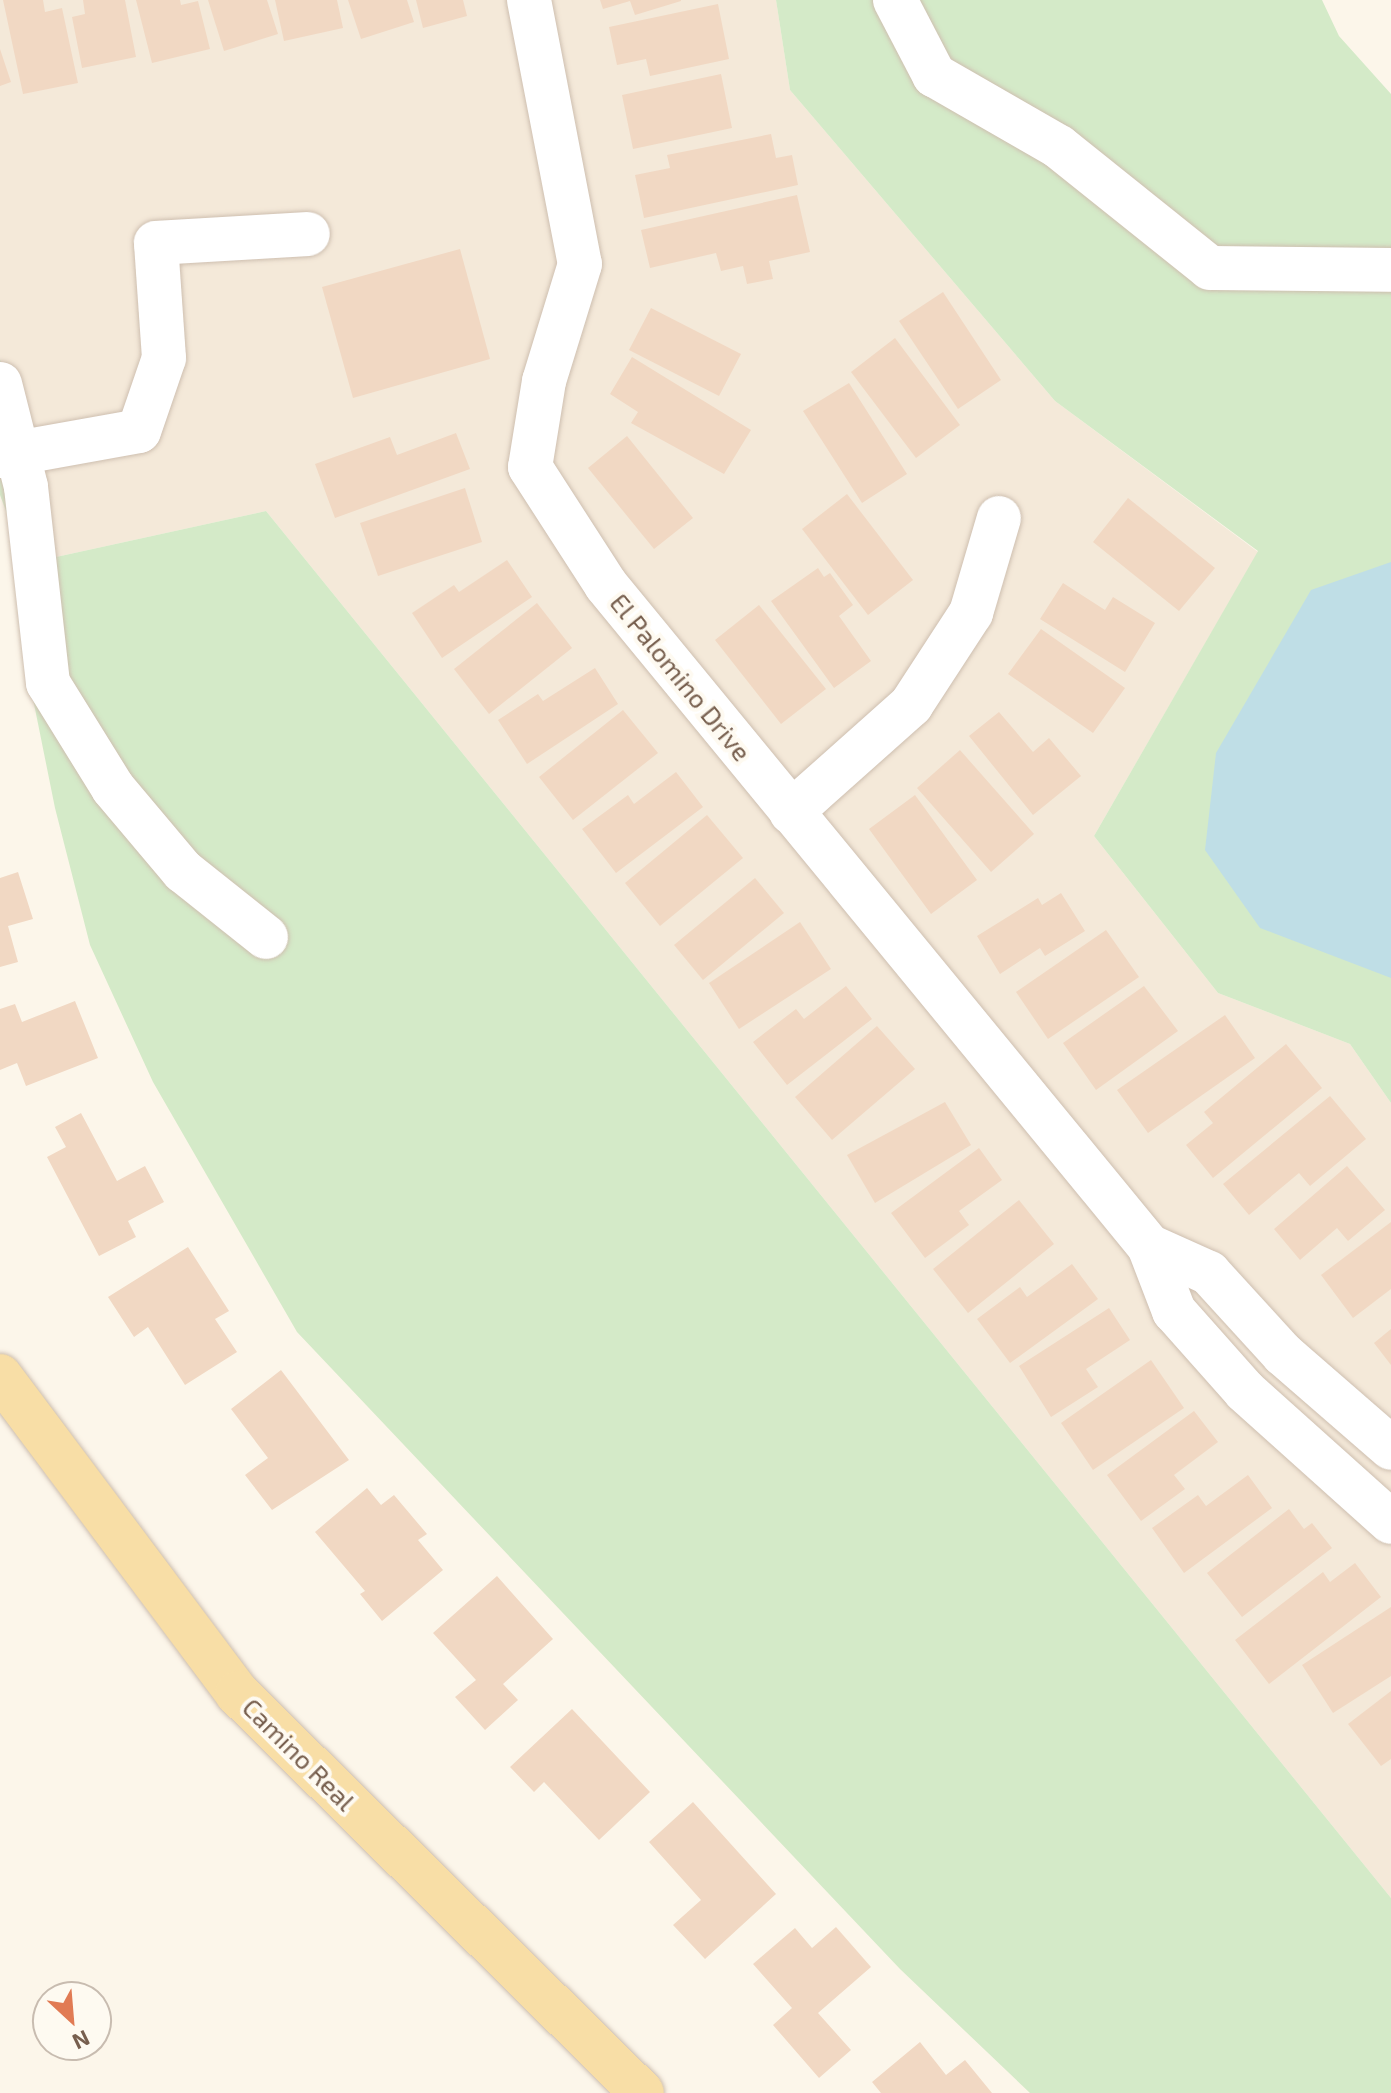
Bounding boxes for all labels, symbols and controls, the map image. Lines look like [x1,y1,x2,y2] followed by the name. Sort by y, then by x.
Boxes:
[604,587,758,767] street label: El Palomino Drive
[236,1691,362,1817] street label: Camino Real
[32,1981,112,2061] north arrow
[69,2026,94,2056] text: N

